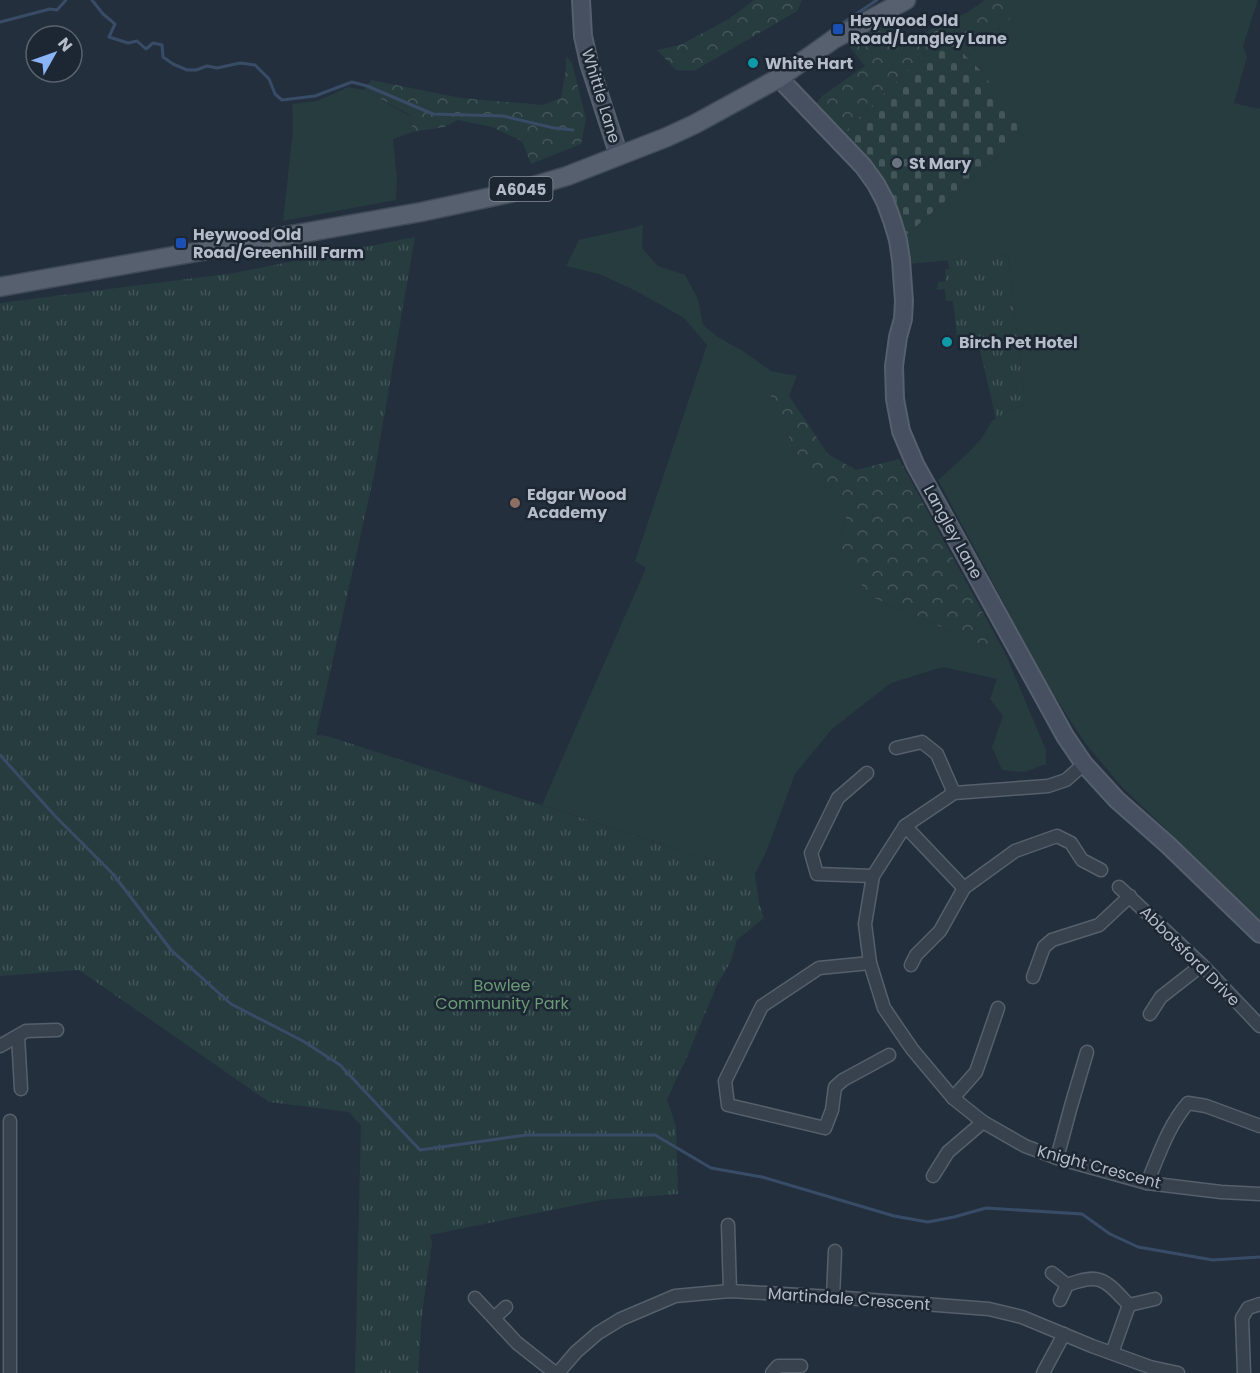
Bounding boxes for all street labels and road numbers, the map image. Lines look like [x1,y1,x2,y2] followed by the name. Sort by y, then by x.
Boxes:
[576,46,626,146] street label: Whittle Lane
[490,177,552,201] road number: A6045
[918,481,988,583] street label: Langley Lane
[1135,901,1245,1011] street label: Abbotsford Drive
[1035,1139,1164,1195] street label: Knight Crescent
[767,1282,931,1316] street label: Martindale Crescent

